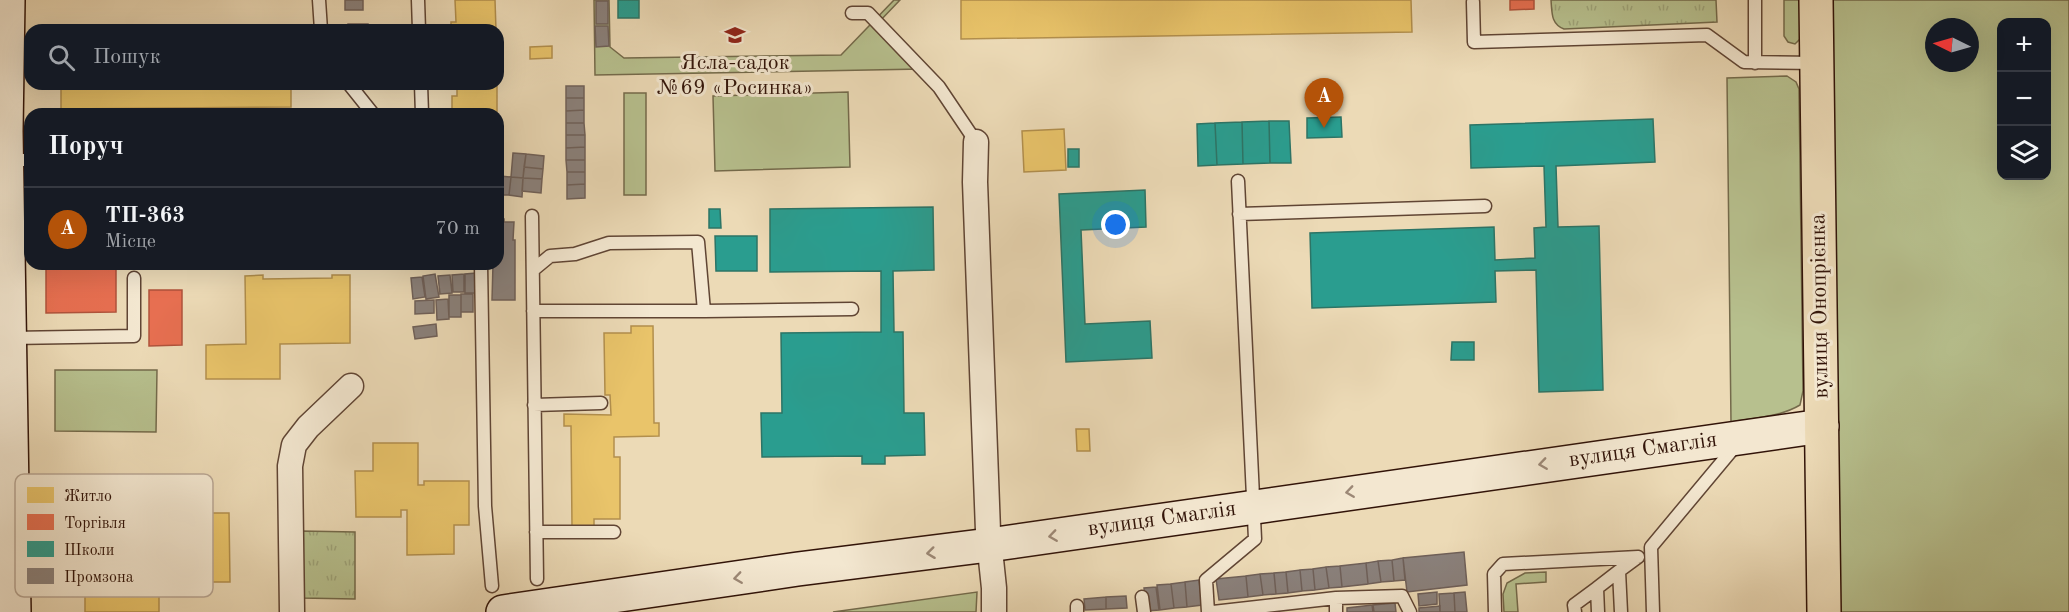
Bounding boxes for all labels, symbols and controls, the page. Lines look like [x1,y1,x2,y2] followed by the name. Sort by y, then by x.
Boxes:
[1925,18,1979,72] north arrow
[1997,18,2051,180] map controls
[1997,18,2051,72] button: +
[723,23,747,47] school or university icon: Ясла-садок №69 «Росинка»
[24,24,504,90] search box
[45,41,78,74] icon: search
[93,46,161,68] text: Пошук
[657,52,813,99] place label: Ясла-садок №69 «Росинка»
[1997,72,2051,126] button: −
[1304,78,1344,128] pin: A
[1997,126,2051,180] button: layers
[48,134,124,160] text: Поруч
[105,205,185,227] text: ТП-363
[1101,210,1130,239] your location
[1807,213,1833,399] street label: вулиця Онопрієнка
[60,219,75,239] text: A
[435,219,480,239] text: 70 m
[105,232,156,252] text: Місце
[1568,429,1718,471] street label: вулиця Смаглія
[1538,458,1548,470] one-way arrow
[15,474,213,597] legend
[1345,486,1355,498] one-way arrow
[64,489,112,505] text: Житло
[1087,498,1237,540] street label: вулиця Смаглія
[64,516,126,532] text: Торгівля
[1049,529,1058,541] one-way arrow
[64,543,114,559] text: Школи
[926,546,935,558] one-way arrow
[64,570,134,586] text: Промзона
[733,572,742,584] one-way arrow

